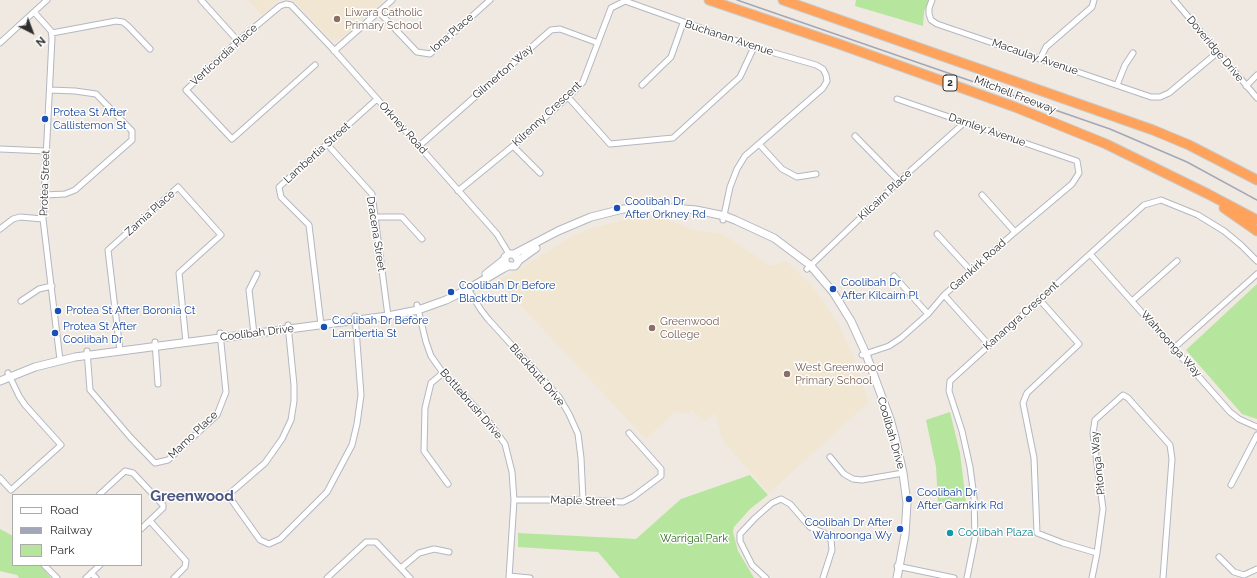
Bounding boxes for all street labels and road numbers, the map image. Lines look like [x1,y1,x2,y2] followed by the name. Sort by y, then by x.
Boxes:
[428,11,476,55] street label: Iona Place
[1184,13,1246,85] street label: Doveridge Drive
[683,17,775,59] street label: Buchanan Avenue
[188,21,260,89] street label: Verticordia Place
[990,36,1080,78] street label: Macaulay Avenue
[470,42,536,102] street label: Gilmerton Way
[972,73,1058,117] street label: Mitchell Freeway
[943,75,957,91] road number: 2
[510,79,584,149] street label: Kilrenny Crescent
[376,99,430,157] street label: Orkney Road
[947,111,1027,149] street label: Darnley Avenue
[281,120,353,186] street label: Lambertia Street
[37,150,53,216] street label: Protea Street
[856,167,914,223] street label: Kilcairn Place
[122,187,178,239] street label: Zamia Place
[364,196,388,272] street label: Dracena Street
[947,236,1009,294] street label: Garnkirk Road
[981,279,1061,353] street label: Kanangra Crescent
[1138,308,1204,380] street label: Wahroonga Way
[219,322,295,344] street label: Coolibah Drive
[506,341,568,409] street label: Blackbutt Drive
[437,366,505,442] street label: Bottlebrush Drive
[874,395,908,471] street label: Coolibah Drive
[166,408,220,462] street label: Mamo Place
[1088,430,1108,496] street label: Pitonga Way
[550,493,616,509] street label: Maple Street

